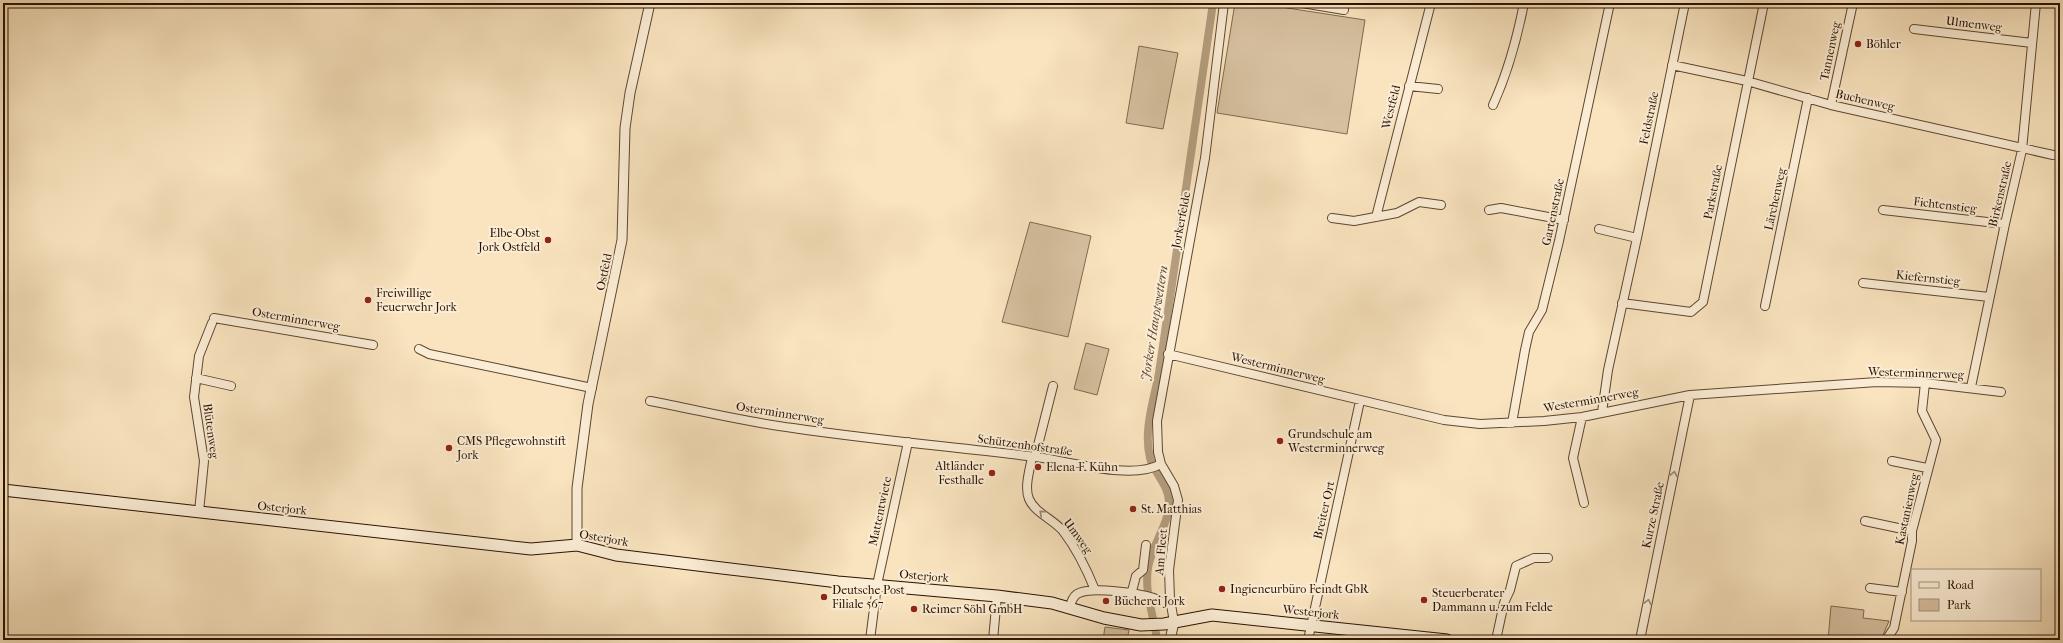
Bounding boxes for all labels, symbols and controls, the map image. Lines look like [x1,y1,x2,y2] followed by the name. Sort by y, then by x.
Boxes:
[1945,14,2003,34] street label: Ulmenweg
[1817,20,1843,82] street label: Tannenweg
[1866,37,1902,51] place label: Böhler
[1853,39,1863,49] marker: Böhler
[1379,83,1403,132] street label: Westfeld
[1834,86,1896,114] street label: Buchenweg
[1637,90,1661,146] street label: Feldstraße
[1986,160,2014,228] street label: Birkenstraße
[1701,163,1725,221] street label: Parkstraße
[1762,166,1789,232] street label: Lärchenweg
[1539,177,1567,247] street label: Gartenstraße
[1168,190,1193,251] street label: Jorkerfelde
[1913,194,1978,216] street label: Fichtenstieg
[477,226,541,254] place label: Elbe-Obst Jork Ostfeld
[543,235,553,245] marker: Elbe-Obst Jork Ostfeld
[593,252,615,292] street label: Ostfeld
[1137,264,1171,382] water label: Jorker Hauptwettern
[1895,268,1961,288] street label: Kiefernstieg
[376,286,457,314] place label: Freiwillige Feuerwehr Jork
[363,295,373,305] marker: Freiwillige Feuerwehr Jork
[251,304,342,334] street label: Osterminnerweg
[1229,349,1327,387] street label: Westerminnerweg
[1867,364,1965,382] street label: Westerminnerweg
[1541,385,1640,415] street label: Westerminnerweg
[735,399,826,427] street label: Osterminnerweg
[200,402,222,460] street label: Blütenweg
[1287,427,1385,455] place label: Grundschule am Westerminnerweg
[977,431,1073,459] street label: Schützenhofstraße
[456,434,567,462] place label: CMS Pflegewohnstift Jork
[1275,436,1285,446] marker: Grundschule am Westerminnerweg
[444,443,454,453] marker: CMS Pflegewohnstift Jork
[934,459,985,487] place label: Altländer Festhalle
[1046,460,1118,474] place label: Elena-F. Kühn
[1033,462,1043,472] marker: Elena-F. Kühn
[987,468,997,478] marker: Altländer Festhalle
[1669,471,1678,478] one-way arrow
[1893,471,1922,546] street label: Kastanienweg
[866,475,894,547] street label: Mattentwiete
[1311,479,1338,540] street label: Breiter Ort
[1639,480,1667,550] street label: Kurze Straße
[257,498,308,518] street label: Osterjork
[1141,502,1202,516] place label: St. Matthias
[1128,504,1138,514] marker: St. Matthias
[1040,511,1047,518] one-way arrow
[1061,516,1096,557] street label: Umweg
[578,527,630,549] street label: Osterjork
[1152,528,1170,577] street label: Am Fleet
[899,567,950,585] street label: Osterjork
[1911,569,2041,621] legend
[1947,578,1974,592] text: Road
[1230,582,1370,596] place label: Ingieneurbüro Feindt GbR
[832,583,905,611] place label: Deutsche Post Filiale 567
[1217,584,1227,594] marker: Ingieneurbüro Feindt GbR
[1432,586,1553,614] place label: Steuerberater Dammann u. zum Felde
[819,592,829,602] marker: Deutsche Post Filiale 567
[1114,594,1186,608] place label: Bücherei Jork
[1419,595,1429,605] marker: Steuerberater Dammann u. zum Felde
[1101,596,1111,606] marker: Bücherei Jork
[1947,598,1972,612] text: Park
[1643,599,1651,605] one-way arrow
[922,602,1023,616] place label: Reimer Söhl GmbH
[1281,602,1341,622] street label: Westerjork
[909,604,919,614] marker: Reimer Söhl GmbH

